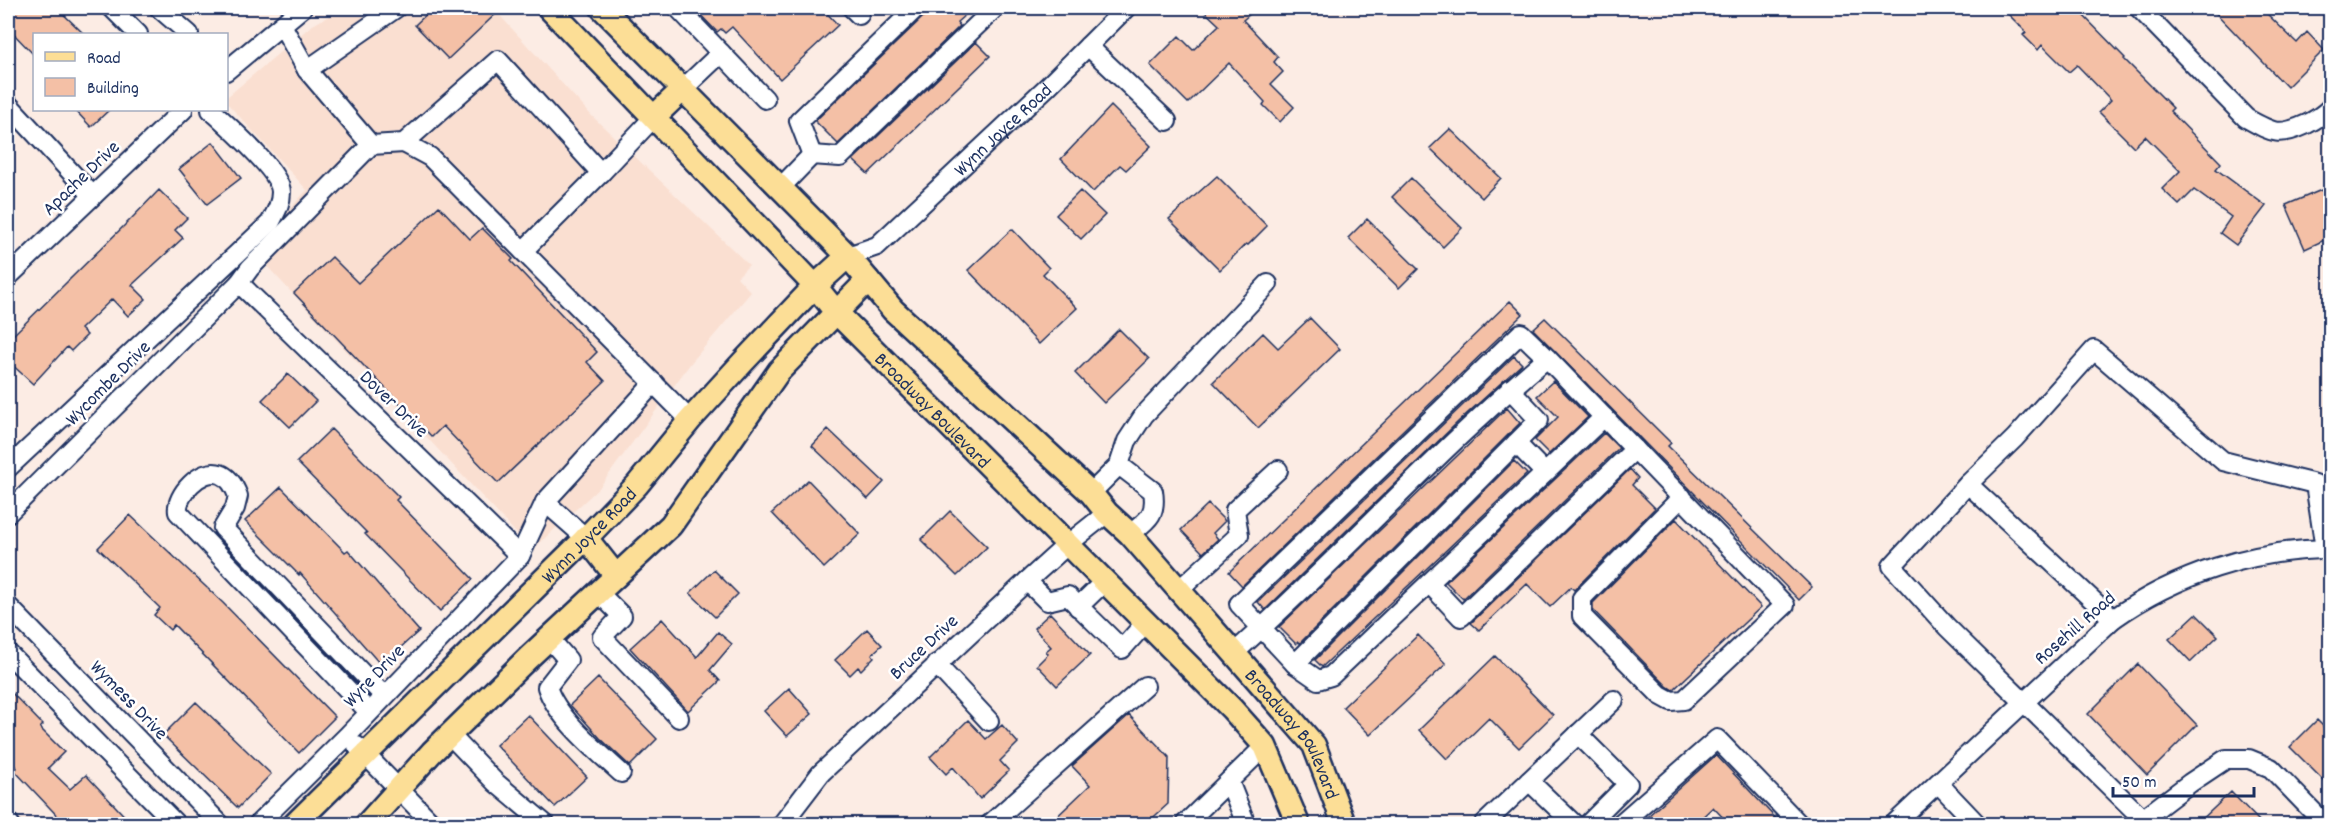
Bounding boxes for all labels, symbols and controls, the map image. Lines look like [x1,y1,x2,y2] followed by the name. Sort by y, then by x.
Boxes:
[33,33,228,111] legend
[87,47,121,72] text: Road
[87,77,139,102] text: Building
[949,78,1060,184] street label: Wynn Joyce Road
[37,135,127,223] street label: Apache Drive
[60,335,158,433] street label: Wycombe Drive
[867,347,996,476] street label: Broadway Boulevard
[352,365,434,446] street label: Dover Drive
[536,482,645,591] street label: Wynn Joyce Road
[2029,586,2123,673] street label: Rosehill Road
[884,609,966,688] street label: Bruce Drive
[338,639,413,715] street label: Wyre Drive
[82,655,174,748] street label: Wymess Drive
[1237,664,1344,804] street label: Broadway Boulevard
[2113,760,2254,798] scale bar
[2122,771,2157,796] text: 50 m

